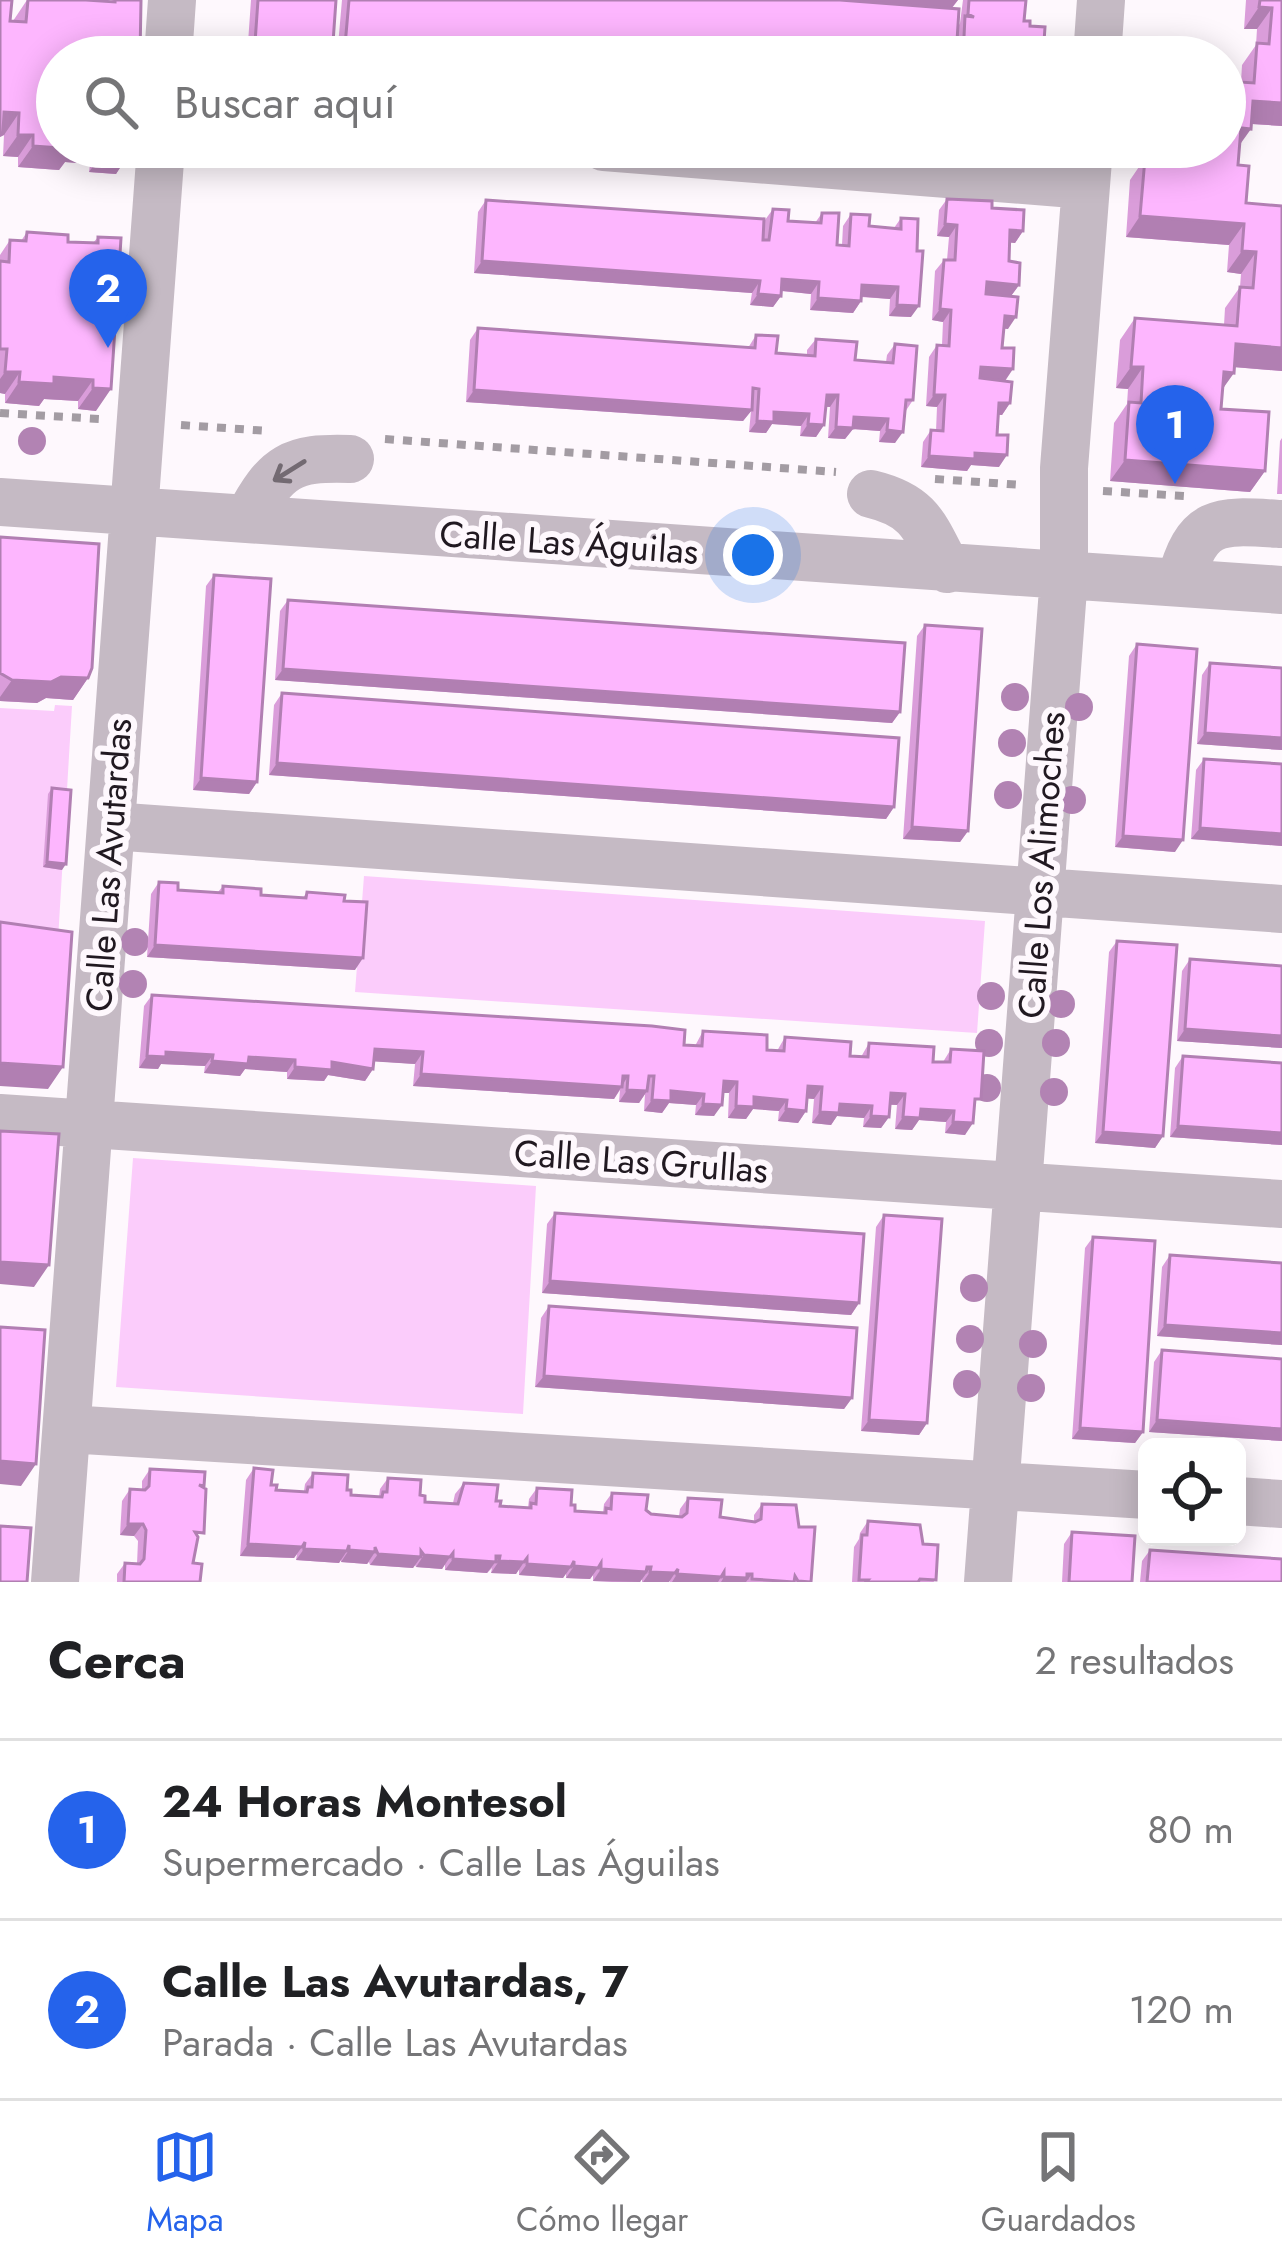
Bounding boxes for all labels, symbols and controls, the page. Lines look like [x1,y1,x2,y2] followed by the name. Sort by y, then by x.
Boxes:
[36,36,1246,168] search box
[78,69,144,135] icon: search
[174,70,396,135] text: Buscar aquí
[69,249,147,348] pin: 2
[1136,385,1214,484] pin: 1
[272,459,306,483] one-way arrow
[438,507,700,577] street label: Calle Las Águilas
[723,525,783,585] your location
[1004,710,1078,1020] street label: Calle Los Alimoches
[72,717,144,1013] street label: Calle Las Avutardas
[512,1126,770,1196] street label: Calle Las Grullas
[1138,1438,1246,1546] map controls
[1138,1438,1246,1546] button: locate
[48,1623,186,1697] text: Cerca
[1035,1632,1234,1689] text: 2 resultados
[162,1769,567,1834] text: 24 Horas Montesol
[77,1801,97,1858] text: 1
[1147,1801,1234,1858] text: 80 m
[162,1834,720,1891] text: Supermercado · Calle Las Águilas
[162,1949,629,2014] text: Calle Las Avutardas, 7
[74,1981,100,2038] text: 2
[1129,1981,1234,2038] text: 120 m
[162,2014,628,2071] text: Parada · Calle Las Avutardas
[146,2124,224,2243] tab: Mapa
[516,2124,688,2243] tab: Cómo llegar
[981,2124,1136,2243] tab: Guardados

